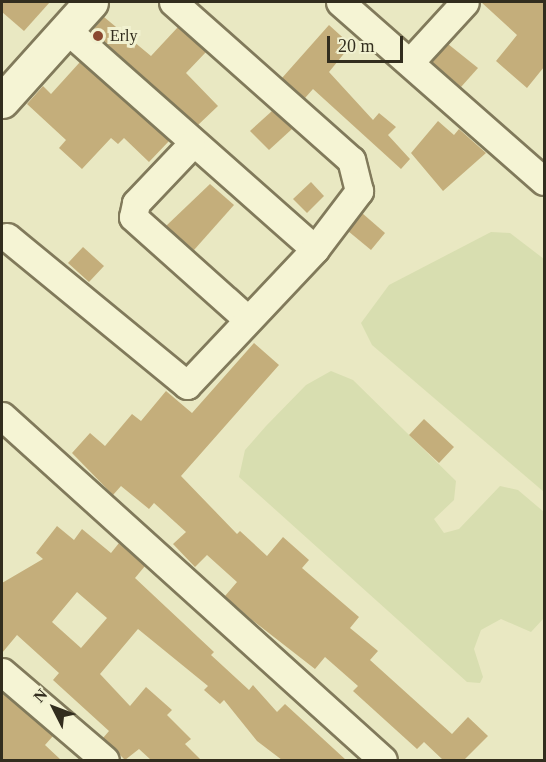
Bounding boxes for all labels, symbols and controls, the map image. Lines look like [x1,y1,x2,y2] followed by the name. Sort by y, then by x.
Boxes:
[330,24,406,62] scale bar
[110,26,138,46] place label: Erly
[91,29,105,43] marker: Erly
[338,36,375,56] text: 20 m
[24,678,84,738] north arrow
[30,686,50,706] text: N

